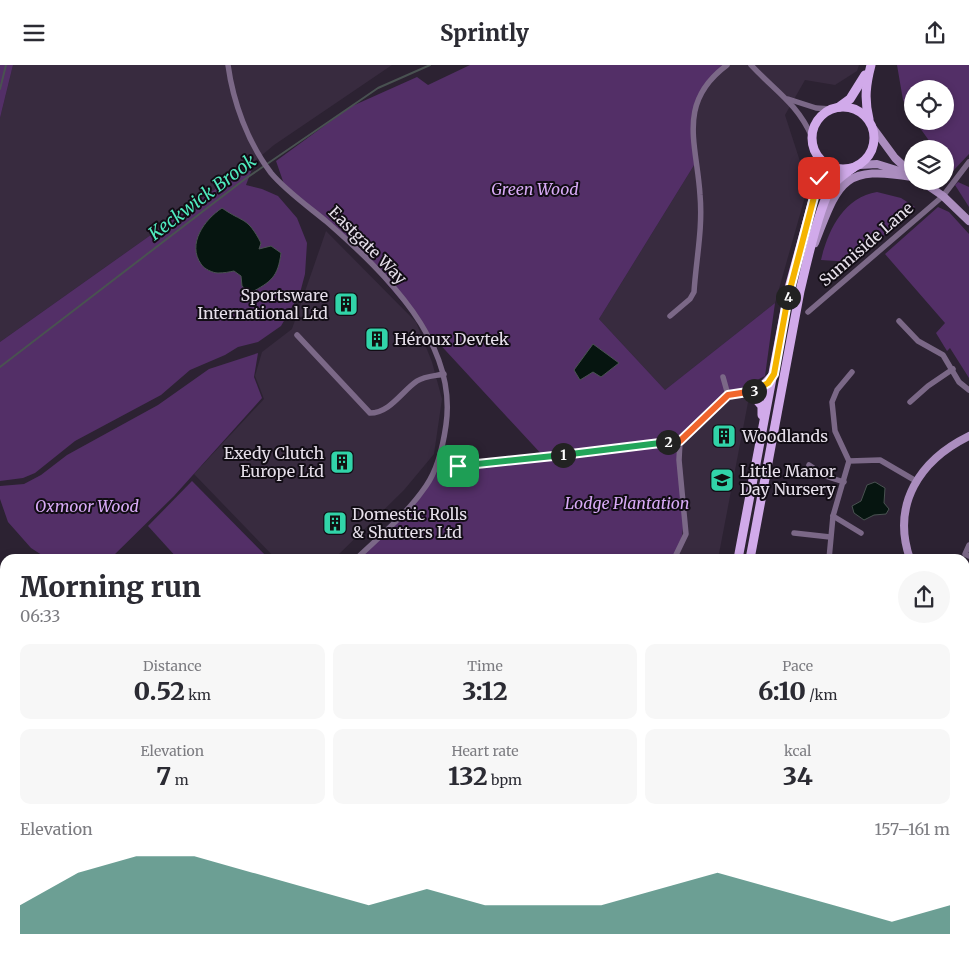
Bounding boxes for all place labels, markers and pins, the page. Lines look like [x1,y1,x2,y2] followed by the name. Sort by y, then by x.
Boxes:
[798,157,840,199] pin
[197,285,328,323] place label: Sportsware International Ltd
[776,285,800,309] pin: 4
[333,291,359,317] building icon: Sportsware International Ltd
[364,326,390,352] building icon: Héroux Devtek
[394,329,510,349] place label: Héroux Devtek
[742,379,766,403] pin: 3
[711,423,737,449] building icon: Woodlands
[741,426,828,446] place label: Woodlands
[656,429,680,455] pin: 2
[224,443,324,481] place label: Exedy Clutch Europe Ltd
[550,443,576,467] pin: 1
[437,445,479,487] pin
[329,449,355,475] building icon: Exedy Clutch Europe Ltd
[740,461,836,499] place label: Little Manor Day Nursery
[709,467,735,493] school or university icon: Little Manor Day Nursery
[352,504,467,542] place label: Domestic Rolls & Shutters Ltd
[322,510,348,536] building icon: Domestic Rolls & Shutters Ltd

